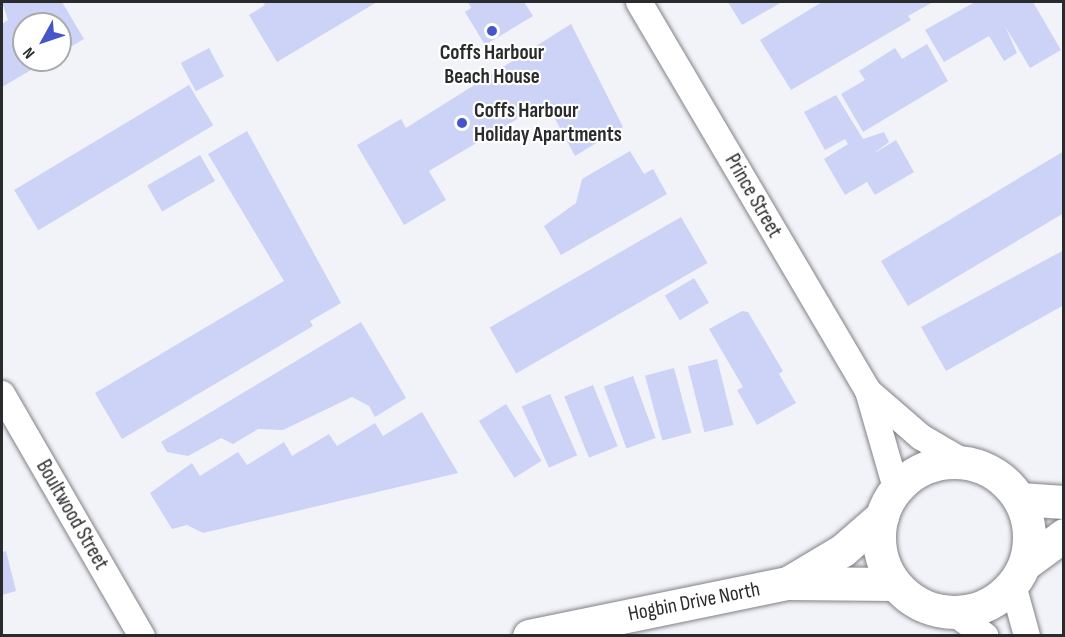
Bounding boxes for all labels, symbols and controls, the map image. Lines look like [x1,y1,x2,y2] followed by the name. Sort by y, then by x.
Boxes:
[12,12,72,72] north arrow
[485,24,499,38] marker: Coffs Harbour Beach House
[440,40,544,90] place label: Coffs Harbour Beach House
[19,43,39,62] text: N
[474,98,622,148] place label: Coffs Harbour Holiday Apartments
[455,116,469,130] marker: Coffs Harbour Holiday Apartments
[719,150,787,242] street label: Prince Street
[30,456,114,574] street label: Boultwood Street
[626,577,762,627] street label: Hogbin Drive North

